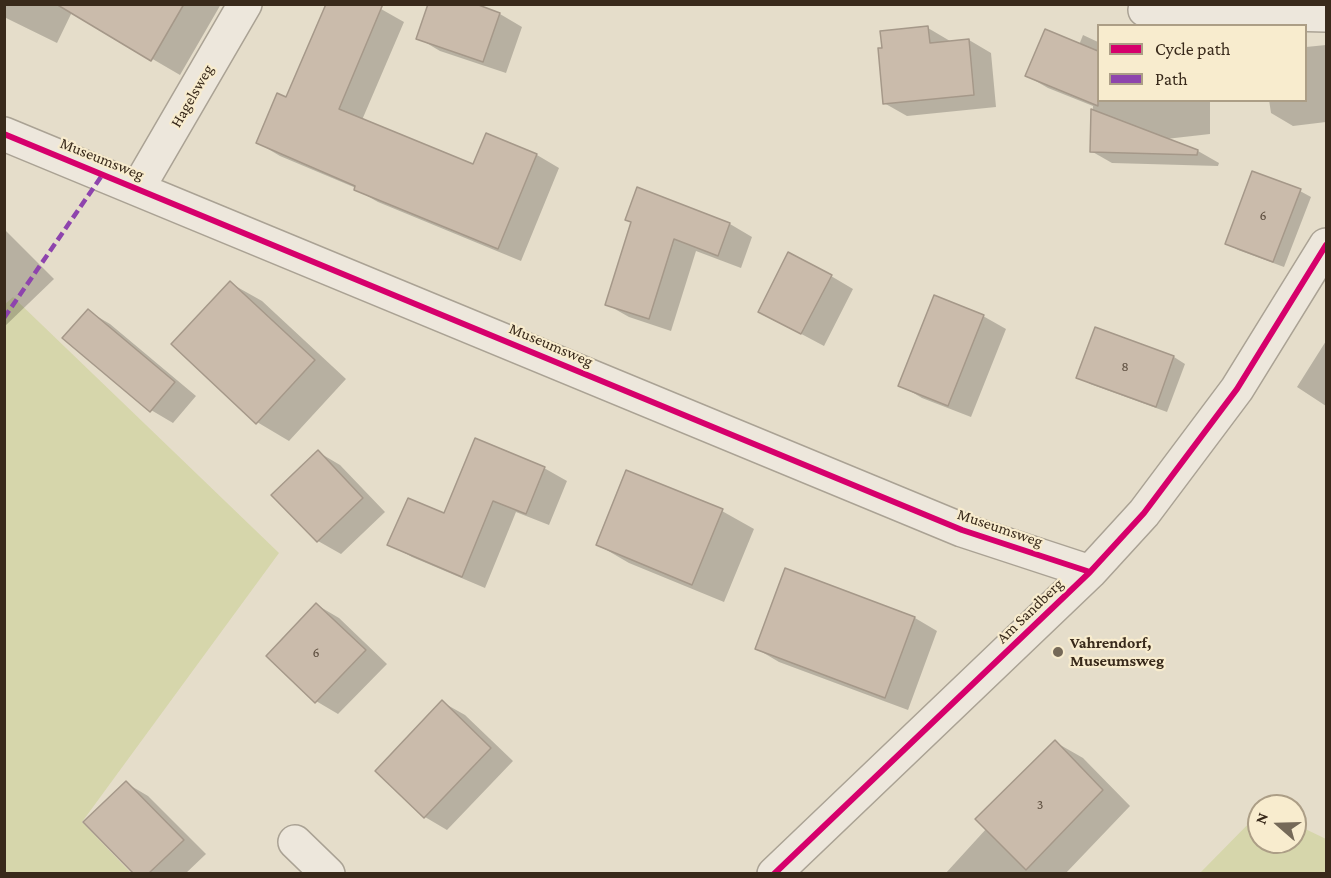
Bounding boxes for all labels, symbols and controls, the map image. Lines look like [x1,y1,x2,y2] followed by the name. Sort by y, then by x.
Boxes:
[1097,24,1307,102] legend
[1155,39,1230,59] text: Cycle path
[166,61,218,131] street label: Hagelsweg
[1155,69,1188,89] text: Path
[57,133,147,185] street label: Museumsweg
[1259,208,1267,224] house number: 6
[506,319,596,371] street label: Museumsweg
[1121,359,1129,375] house number: 8
[955,504,1045,552] street label: Museumsweg
[993,574,1067,648] street label: Am Sandberg
[1070,633,1164,671] place label: Vahrendorf, Museumsweg
[312,645,320,661] house number: 6
[1051,645,1065,659] marker: Vahrendorf, Museumsweg
[1247,794,1307,854] north arrow
[1037,797,1043,813] house number: 3
[1252,810,1271,826] text: N

